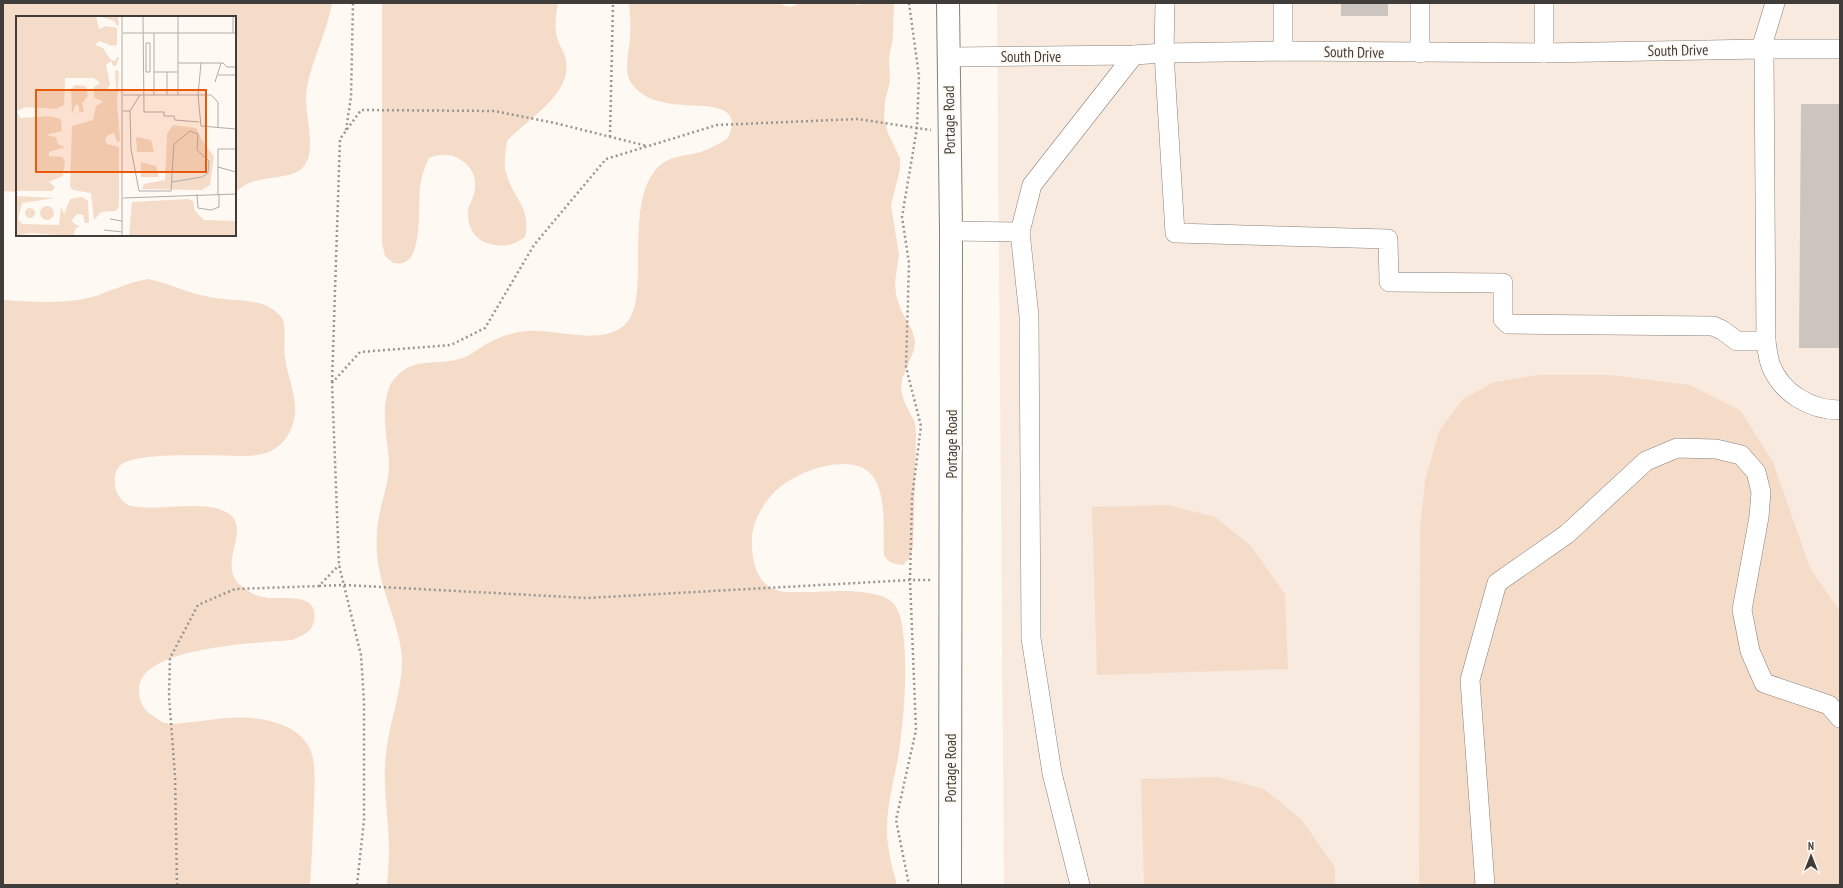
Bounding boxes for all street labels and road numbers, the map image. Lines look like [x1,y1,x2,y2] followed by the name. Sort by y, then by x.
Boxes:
[1648,40,1708,60] street label: South Drive
[1324,42,1384,62] street label: South Drive
[1001,47,1061,66] street label: South Drive
[939,85,959,155] street label: Portage Road
[942,410,961,478] street label: Portage Road
[941,734,960,802] street label: Portage Road

